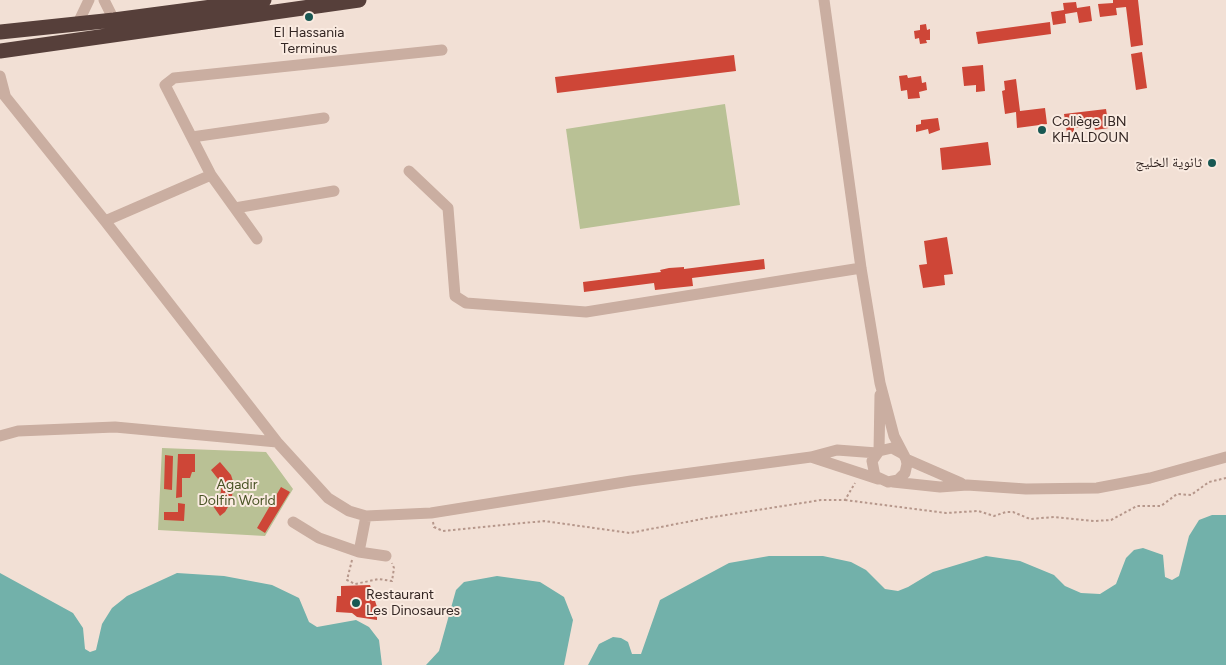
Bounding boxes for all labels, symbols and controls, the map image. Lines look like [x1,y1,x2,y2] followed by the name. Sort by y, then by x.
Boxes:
[303,11,315,23] marker: El Hassania Terminus
[274,25,344,58] place label: El Hassania Terminus
[1052,114,1129,146] place label: Collège IBN KHALDOUN
[1036,124,1048,136] marker: Collège IBN KHALDOUN
[1135,155,1202,171] place label: ثانوية الخليج
[1206,157,1218,169] marker: ثانوية الخليج
[198,477,276,510] park label: Agadir Dolfin World
[366,587,460,620] place label: Restaurant Les Dinosaures
[350,597,362,609] marker: Restaurant Les Dinosaures

